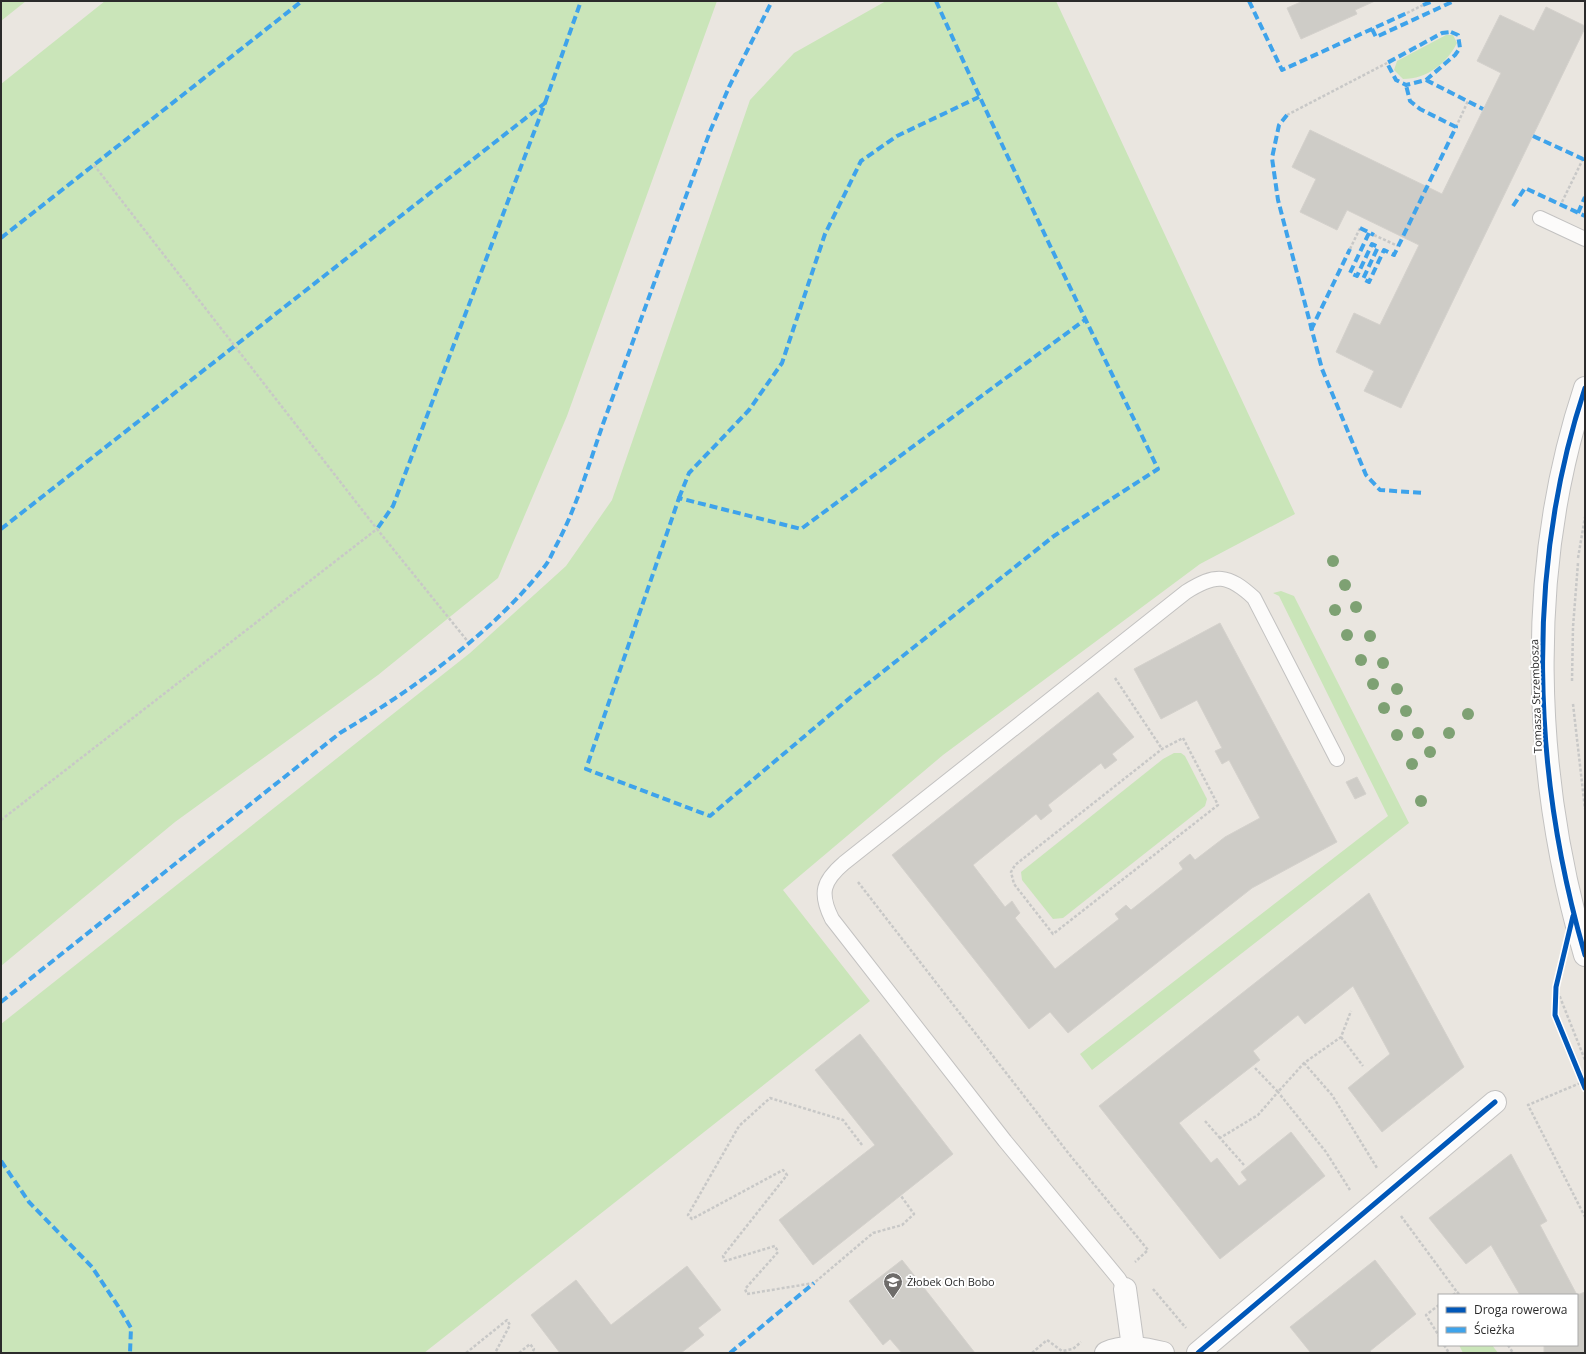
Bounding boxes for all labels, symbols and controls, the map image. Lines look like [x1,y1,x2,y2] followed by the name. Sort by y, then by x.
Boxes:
[1526,639,1545,753] street label: Tomasza Strzembosza
[882,1271,904,1299] school or university icon: Żłobek Och Bobo
[907,1274,995,1289] place label: Żłobek Och Bobo
[1438,1294,1578,1346] legend
[1474,1301,1567,1318] text: Droga rowerowa
[1474,1321,1515,1338] text: Ścieżka

